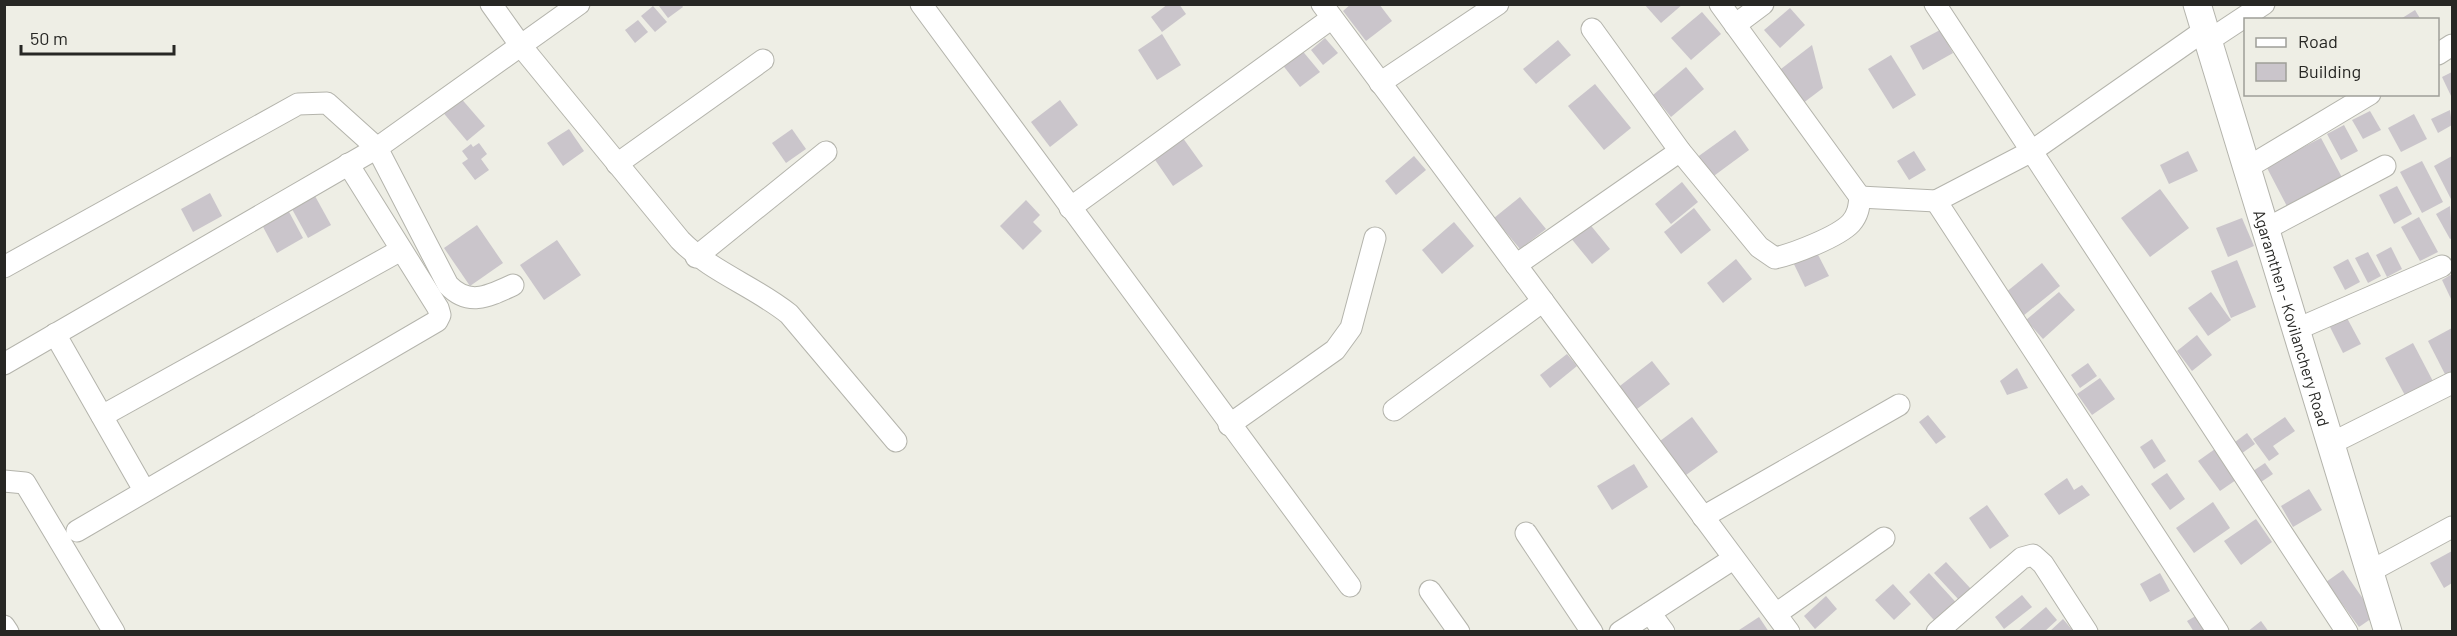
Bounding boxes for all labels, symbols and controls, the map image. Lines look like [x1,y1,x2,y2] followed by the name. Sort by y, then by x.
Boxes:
[21,18,174,56] scale bar
[2244,18,2439,96] legend
[30,27,68,49] text: 50 m
[2298,30,2338,52] text: Road
[2298,60,2361,82] text: Building
[2251,207,2334,428] street label: Agaramthen - Kovilanchery Road

